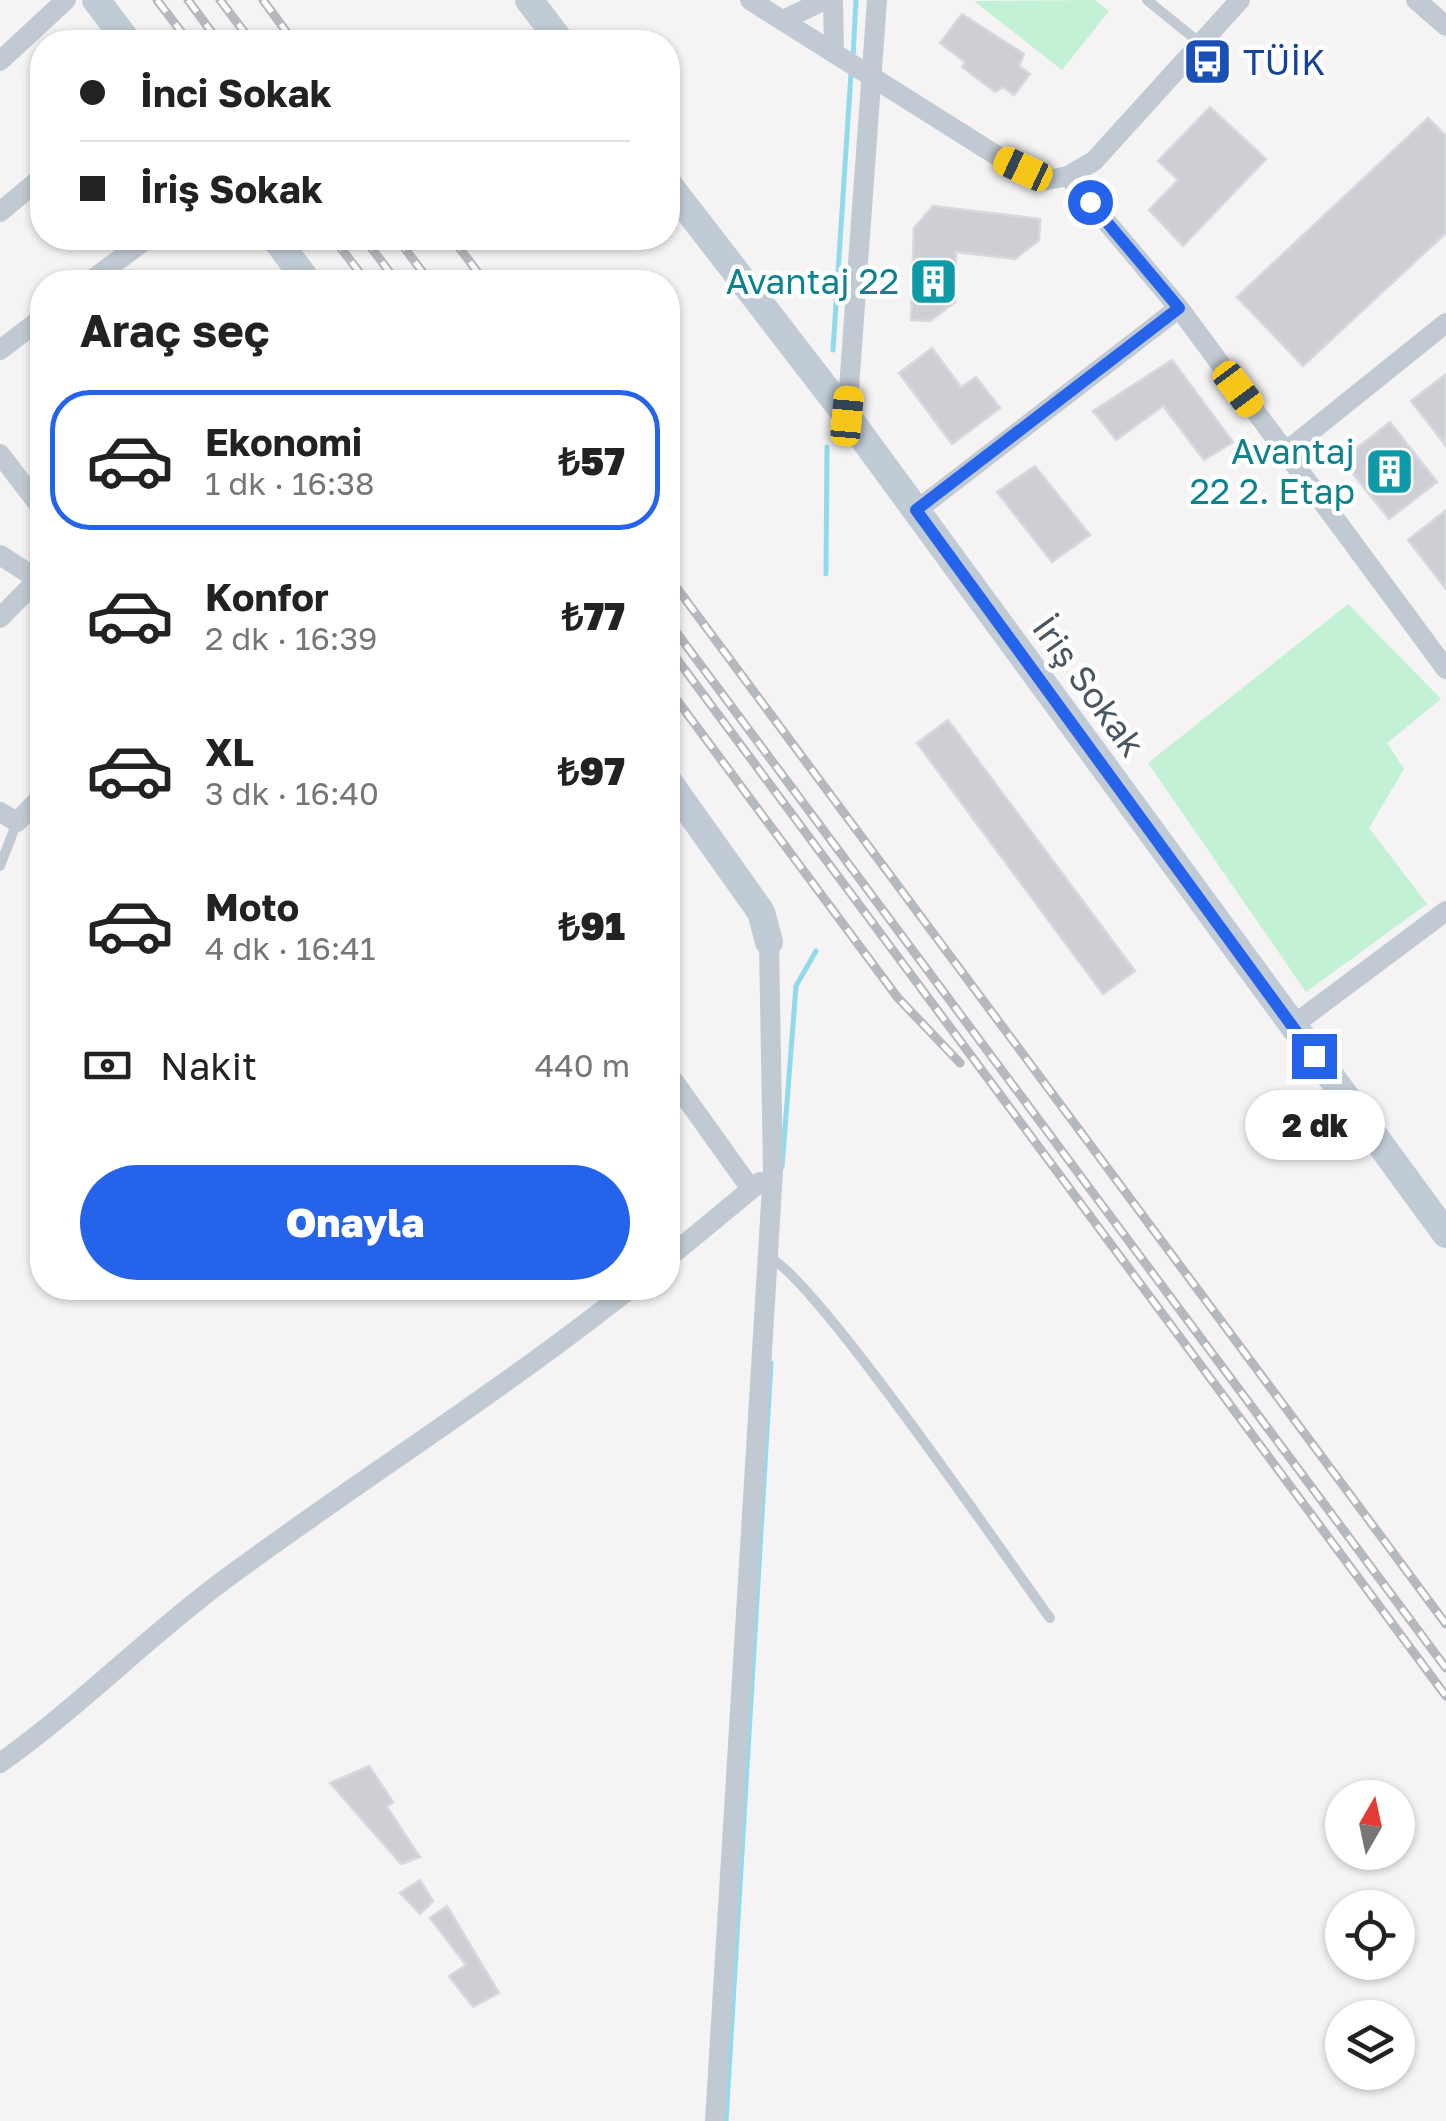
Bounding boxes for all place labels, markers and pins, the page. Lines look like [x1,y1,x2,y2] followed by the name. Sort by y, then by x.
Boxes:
[1182,36,1234,88] bus stop icon: TÜİK
[1243,41,1325,83] place label: TÜİK
[908,255,960,307] building icon: Avantaj 22
[726,260,899,302] place label: Avantaj 22
[1189,430,1355,512] place label: Avantaj 22 2. Etap
[1364,445,1416,497] building icon: Avantaj 22 2. Etap

